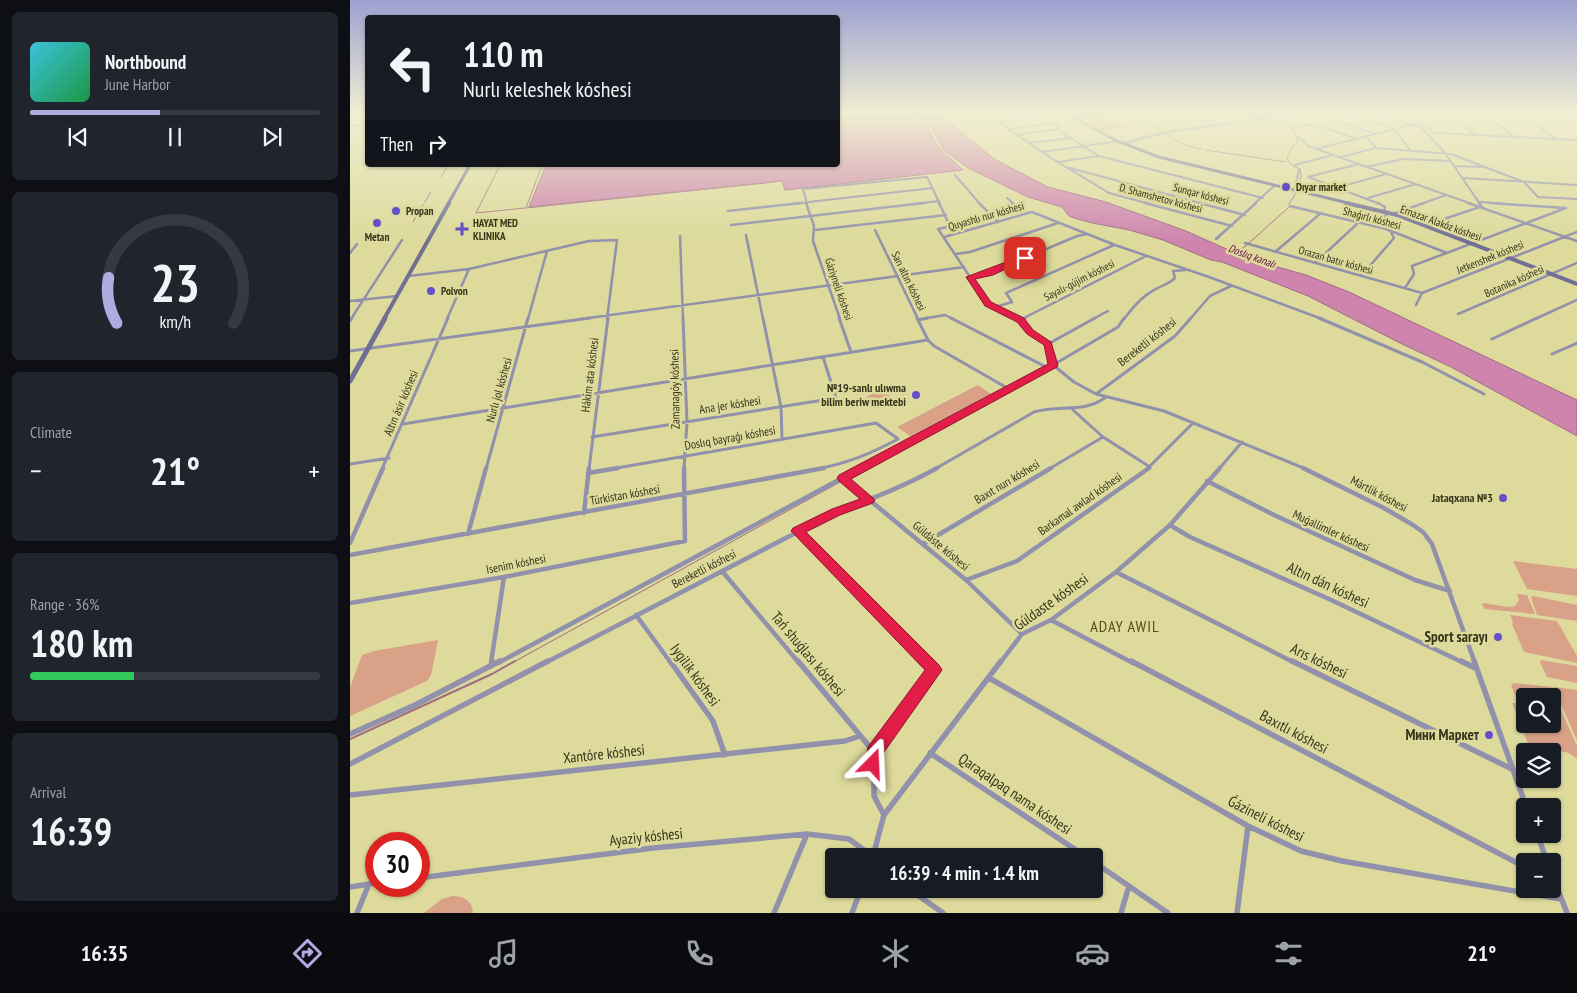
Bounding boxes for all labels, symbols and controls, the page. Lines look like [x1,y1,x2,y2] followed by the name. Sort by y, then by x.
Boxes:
[463,31,544,77] text: 110 m
[380,35,445,100] icon: left
[105,50,186,74] text: Northbound
[105,74,170,94] text: June Harbor
[463,75,632,103] text: Nurlı keleshek kóshesi
[64,123,92,151] icon: previous
[161,123,189,151] icon: pause
[258,123,286,151] icon: next
[423,130,451,158] icon: right
[380,132,413,156] text: Then
[1118,180,1204,216] street label: D. Shamshetov kóshesi
[1172,180,1230,208] street label: Sunqar kóshesi
[1296,180,1347,194] place label: Dıyar market
[1280,181,1292,193] marker: Dıyar market
[946,198,1026,234] street label: Quyashlı nur kóshesi
[1398,202,1484,244] street label: Ernazar Alakóz kóshesi
[406,204,434,218] place label: Propan
[1341,204,1403,232] street label: Shaǵırlı kóshesi
[390,205,402,217] marker: Propan
[473,216,518,243] place label: HAYAT MED KLINIKA
[371,217,383,229] marker: Metan
[455,222,469,236] marker: HAYAT MED KLINIKA
[365,230,389,244] place label: Metan
[1004,237,1046,279] pin
[1453,237,1526,277] street label: Jetkenshek kóshesi
[1227,241,1278,271] water label: Doslıq kanalı
[1297,243,1375,277] street label: Orazan batır kóshesi
[1011,244,1039,272] icon: arrive
[150,249,200,316] text: 23
[889,249,929,313] street label: Sarı altın kóshesi
[822,256,856,322] street label: Ǵáziyneli kóshesi
[1041,256,1117,304] street label: Sayalı-gújim kóshesi
[1482,262,1546,300] street label: Botanika kóshesi
[441,284,468,298] place label: Polvon
[425,285,437,297] marker: Polvon
[159,310,191,333] text: km/h
[1114,314,1179,369] street label: Bereketli kóshesi
[577,337,602,413] street label: Hákim ata kóshesi
[666,349,683,429] street label: Zamanagóy kóshesi
[482,356,515,424] street label: Nurlı jol kóshesi
[380,368,421,438] street label: Altın ásir kóshesi
[821,380,906,409] place label: №19-sanlı ulıwma bilim beriw mektebi
[910,389,922,401] marker: №19-sanlı ulıwma bilim beriw mektebi
[698,392,762,417] street label: Ana jer kóshesi
[30,422,72,442] text: Climate
[683,422,777,453] street label: Doslıq bayraǵı kóshesi
[150,446,200,495] text: 21°
[30,452,42,489] text: −
[308,452,320,489] text: +
[971,456,1042,507] street label: Baxıt nurı kóshesi
[1035,469,1125,538] street label: Barkamal awlad kóshesi
[1348,472,1410,515] street label: Mártlik kóshesi
[589,481,661,508] street label: Túrkistan kóshesi
[1431,490,1493,505] place label: Jataqxana №3
[1497,492,1509,504] marker: Jataqxana №3
[1290,506,1372,555] street label: Muǵallimler kóshesi
[910,518,973,574] street label: Gúldáste kóshesi
[669,546,738,591] street label: Bereketli kóshesi
[485,550,547,577] street label: Isenim kóshesi
[1284,557,1372,612] street label: Altın dán kóshesi
[1010,569,1092,634] street label: Gúldaste kóshesi
[30,594,99,614] text: Range · 36%
[767,607,849,700] street label: Tań shuǵlası kóshesi
[1090,616,1160,636] district label: ADAY AWIL
[30,618,133,667] text: 180 km
[1424,627,1488,646] place label: Sport sarayı
[1492,631,1504,643] marker: Sport sarayı
[1288,639,1351,682] street label: Arıs kóshesi
[666,640,724,710] street label: Iygilik kóshesi
[1516,688,1561,898] map controls
[1516,688,1561,733] button: search
[1257,706,1332,758] street label: Baxıtlı kóshesi
[1405,725,1480,744] place label: Мини Маркет
[1483,729,1495,741] marker: Мини Маркет
[846,737,898,789] position arrow
[562,740,646,767] street label: Xantóre kóshesi
[1516,743,1561,788] button: layers
[955,749,1075,838] street label: Qaraqalpaq nama kóshesi
[30,782,66,802] text: Arrival
[1225,791,1308,846] street label: Ǵázineli kóshesi
[1516,798,1561,843] button: +
[30,806,112,855] text: 16:39
[608,823,684,850] street label: Ayaziy kóshesi
[365,832,430,897] speed limit sign: 30
[1516,853,1561,898] button: −
[889,861,1039,885] text: 16:39 · 4 min · 1.4 km
[290,936,325,971] icon: directions
[486,936,521,971] icon: music
[682,936,717,971] icon: phone
[878,936,913,971] icon: climate
[1075,936,1110,971] icon: car
[1271,936,1306,971] icon: filters
[81,939,128,967] text: 16:35
[1467,939,1496,967] text: 21°

